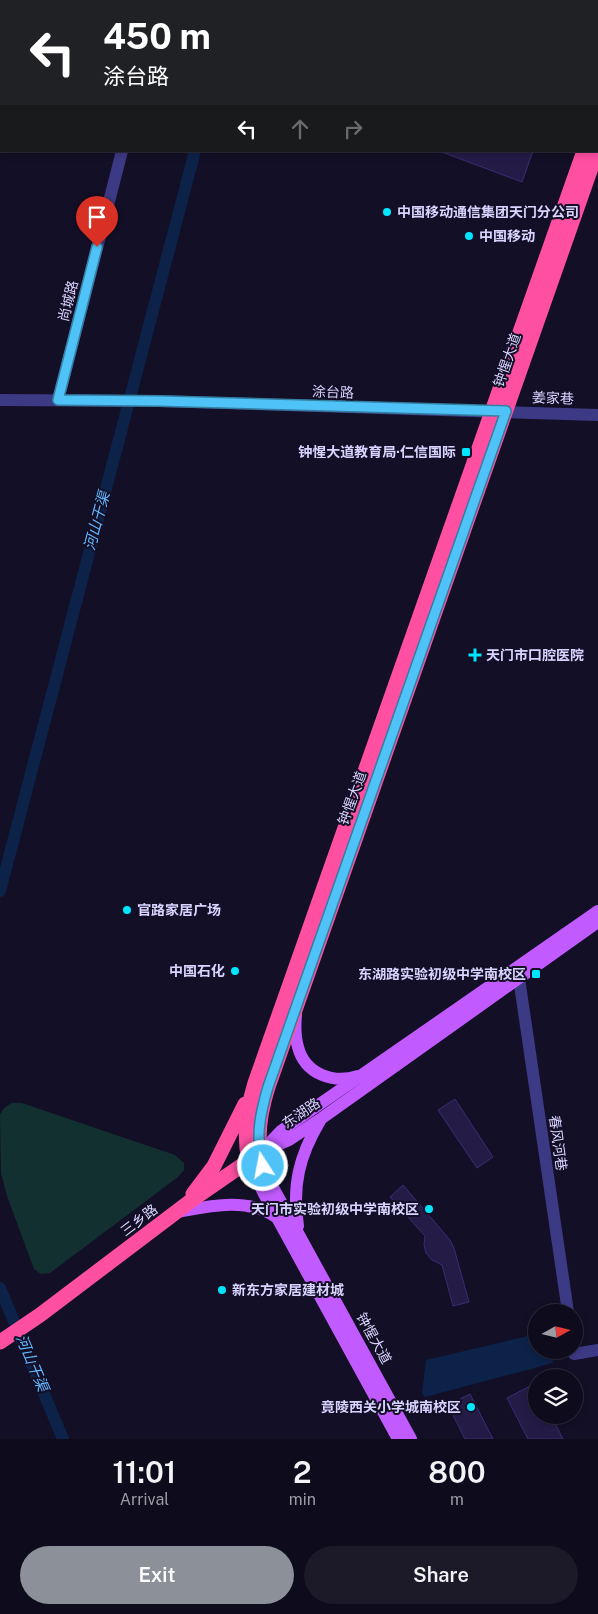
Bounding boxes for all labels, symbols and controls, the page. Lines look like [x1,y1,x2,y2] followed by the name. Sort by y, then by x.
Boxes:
[103,16,211,57] text: 450 m
[20,20,85,85] icon: left
[103,63,169,89] text: 涂台路
[233,115,261,143] icon: left
[286,115,314,143] icon: ahead
[339,115,367,143] icon: right
[76,196,118,247] pin
[83,203,111,231] icon: arrive
[397,204,579,220] place label: 中国移动通信集团天门分公司
[381,206,393,218] marker: 中国移动通信集团天门分公司
[479,228,535,244] place label: 中国移动
[463,230,475,242] marker: 中国移动
[55,279,81,323] street label: 尚城路
[490,331,524,389] street label: 钟惺大道
[312,383,354,401] street label: 涂台路
[532,389,574,407] street label: 姜家巷
[298,444,456,460] place label: 钟惺大道教育局·仁信国际
[460,446,472,458] marker: 钟惺大道教育局·仁信国际
[81,488,113,552] water label: 河山干渠
[486,647,584,663] place label: 天门市口腔医院
[468,648,482,662] marker: 天门市口腔医院
[335,769,369,827] street label: 钟惺大道
[137,902,221,918] place label: 官路家居广场
[121,904,133,916] marker: 官路家居广场
[169,963,225,979] place label: 中国石化
[229,965,241,977] marker: 中国石化
[358,966,526,982] place label: 东湖路实验初级中学南校区
[530,968,542,980] marker: 东湖路实验初级中学南校区
[279,1095,323,1131] street label: 东湖路
[546,1114,570,1172] street label: 春风河巷
[236,1139,288,1191] position arrow
[117,1201,161,1239] street label: 三乡路
[251,1201,419,1217] place label: 天门市实验初级中学南校区
[423,1203,435,1215] marker: 天门市实验初级中学南校区
[232,1282,344,1298] place label: 新东方家居建材城
[216,1284,228,1296] marker: 新东方家居建材城
[528,1304,582,1359] north arrow
[528,1304,583,1424] map controls
[353,1310,395,1366] street label: 钟惺大道
[13,1332,53,1396] water label: 河山干渠
[528,1369,583,1424] button: layers
[321,1399,461,1415] place label: 竟陵西关小学城南校区
[465,1401,477,1413] marker: 竟陵西关小学城南校区
[112,1454,176,1490] text: 11:01
[293,1454,312,1490] text: 2
[428,1454,486,1490] text: 800
[120,1490,169,1509] text: Arrival
[289,1490,316,1509] text: min
[450,1490,464,1509] text: m
[20,1546,294,1604] button: Exit
[304,1546,578,1604] button: Share

